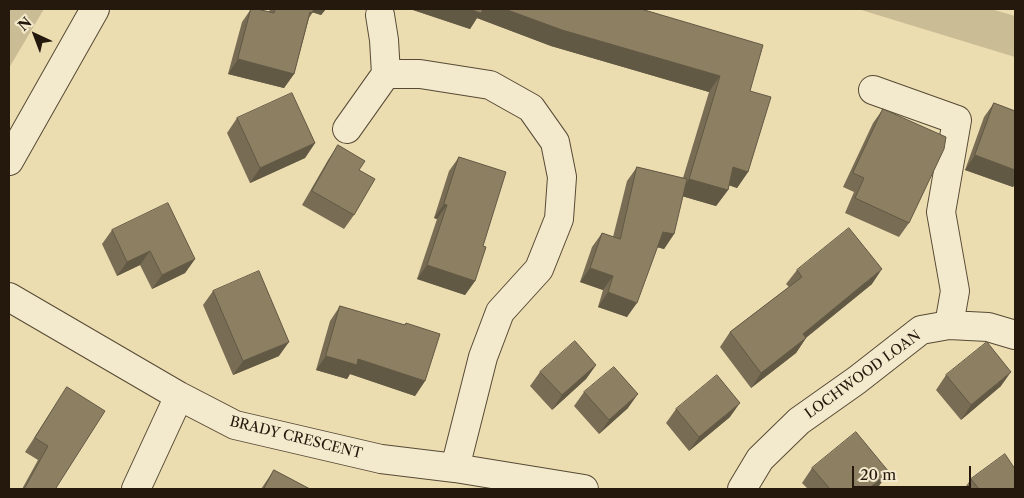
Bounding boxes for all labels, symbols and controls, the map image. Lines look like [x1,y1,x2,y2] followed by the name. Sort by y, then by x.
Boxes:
[10,10,60,60] north arrow
[14,13,35,35] text: N
[802,327,924,423] street label: LOCHWOOD LOAN
[228,413,364,463] street label: BRADY CRESCENT
[854,456,973,488] scale bar
[860,465,896,484] text: 20 m

